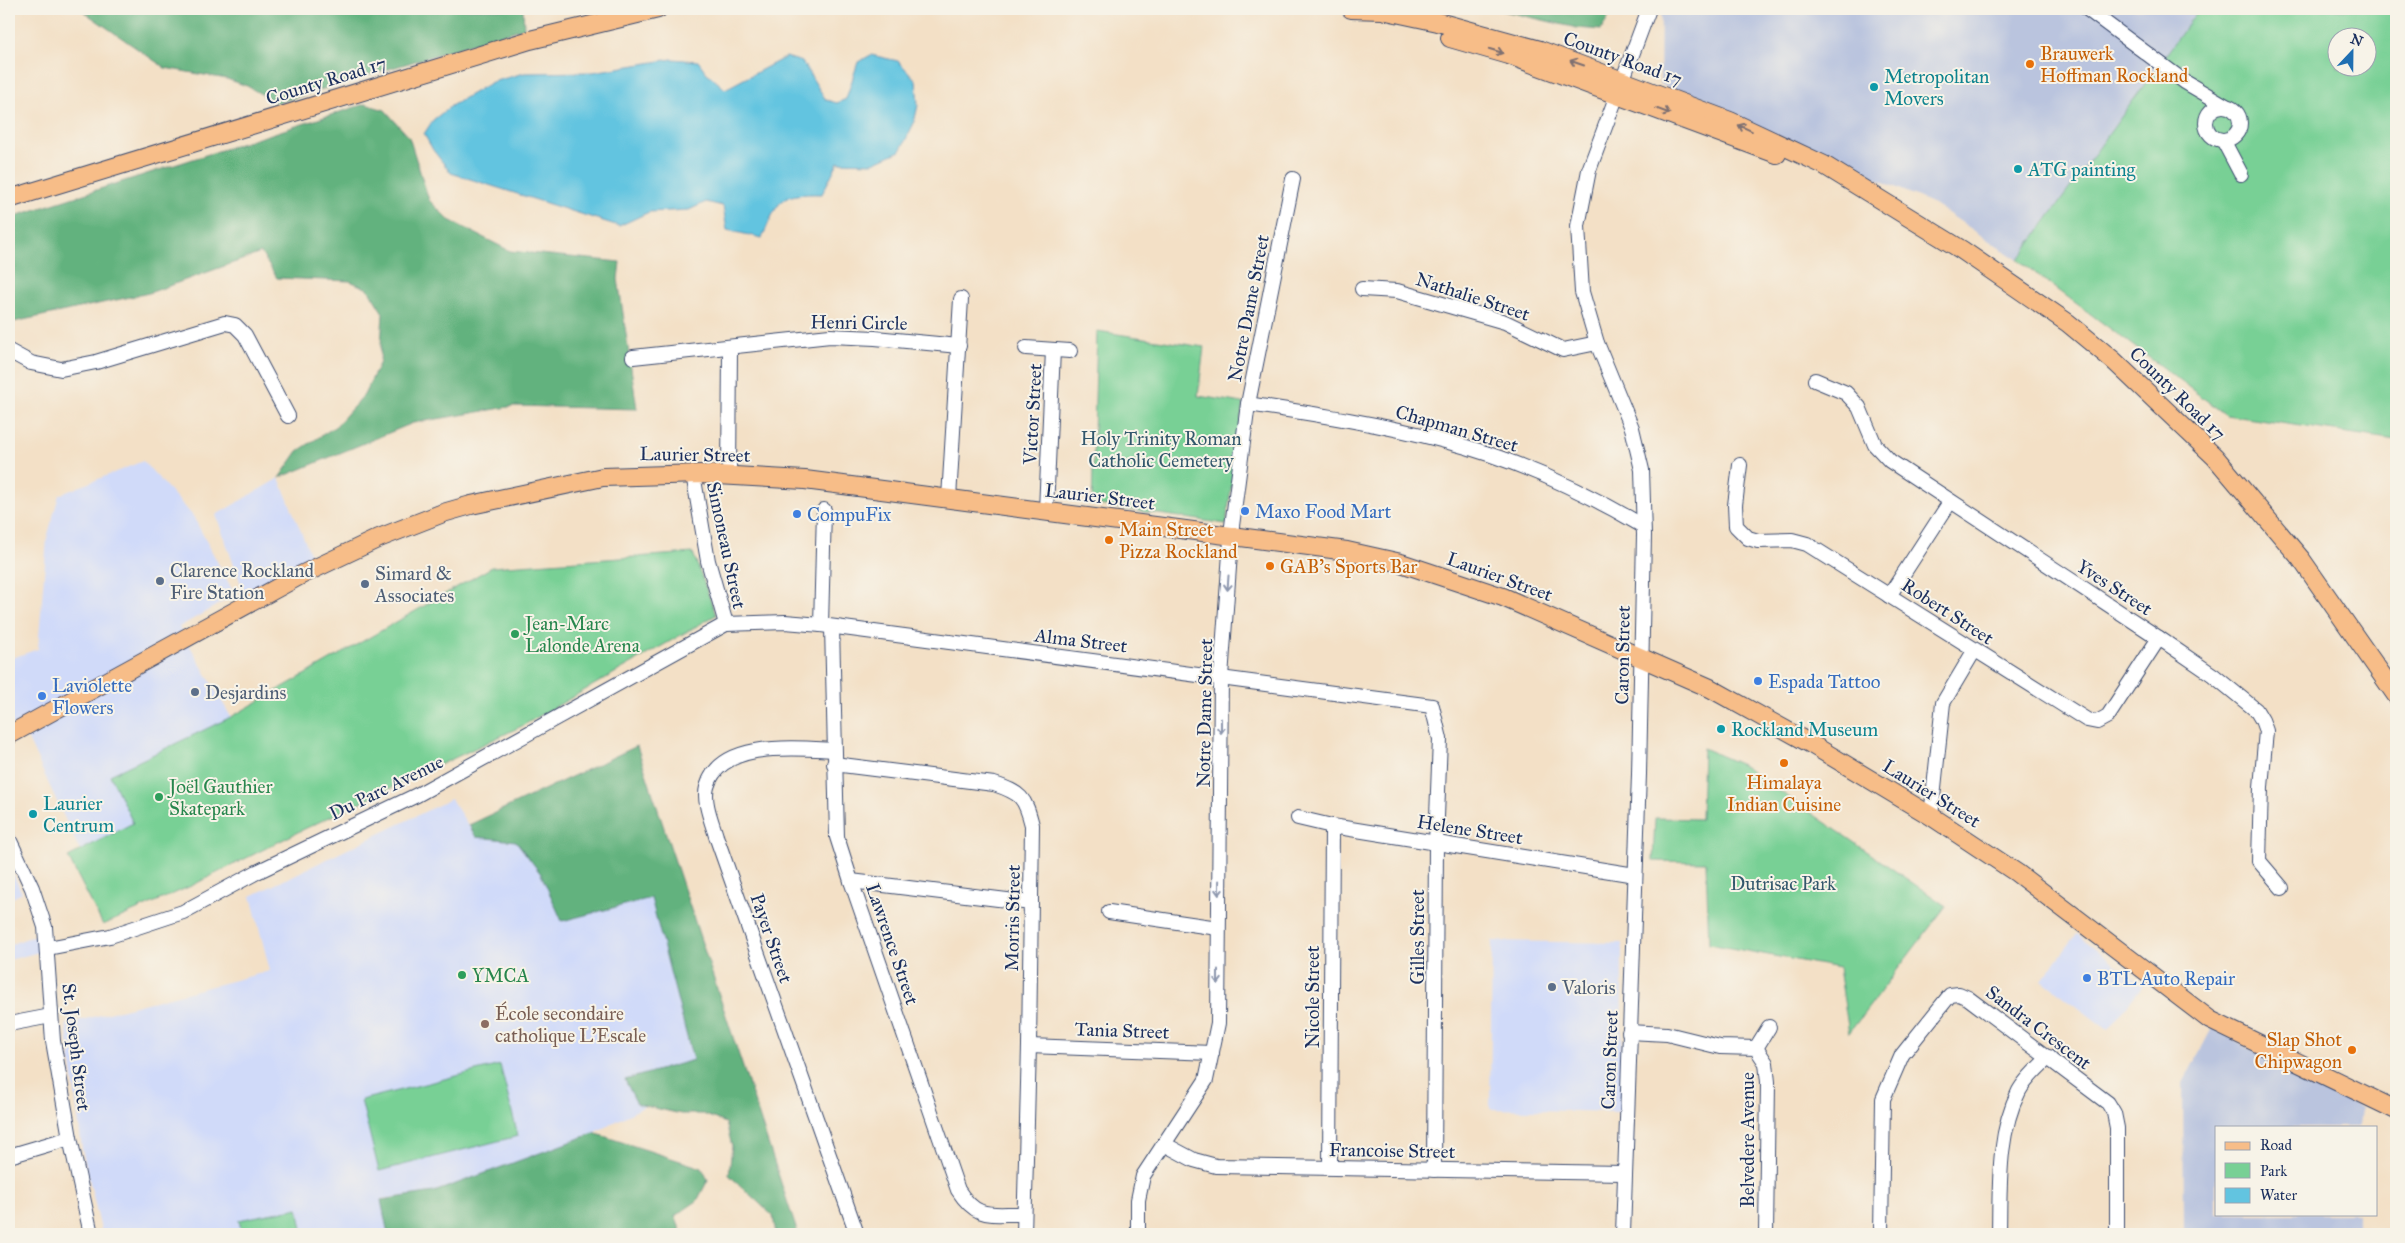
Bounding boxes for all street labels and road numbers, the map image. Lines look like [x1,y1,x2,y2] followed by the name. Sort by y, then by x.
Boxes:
[1560,26,1685,91] street label: County Road 17
[263,51,389,110] street label: County Road 17
[1223,232,1274,384] street label: Notre Dame Street
[1413,267,1533,326] street label: Nathalie Street
[810,310,908,335] street label: Henri Circle
[2125,342,2231,445] street label: County Road 17
[1018,363,1047,466] street label: Victor Street
[1393,400,1521,457] street label: Chapman Street
[639,442,751,467] street label: Laurier Street
[1044,478,1157,515] street label: Laurier Street
[702,479,751,611] street label: Simoneau Street
[1444,547,1556,606] street label: Laurier Street
[2073,555,2157,620] street label: Yves Street
[1897,573,1998,650] street label: Robert Street
[1610,605,1635,705] street label: Caron Street
[1032,623,1129,658] street label: Alma Street
[1192,638,1217,788] street label: Notre Dame Street
[325,750,447,825] street label: Du Parc Avenue
[1879,754,1985,833] street label: Laurier Street
[1415,810,1525,849] street label: Helene Street
[1000,864,1025,972] street label: Morris Street
[861,880,924,1008] street label: Lawrence Street
[1406,889,1429,985] street label: Gilles Street
[745,890,798,986] street label: Payer Street
[1301,945,1324,1049] street label: Nicole Street
[1982,980,2096,1075] street label: Sandra Crescent
[56,982,96,1113] street label: St. Joseph Street
[1596,1010,1623,1110] street label: Caron Street
[1074,1017,1170,1044] street label: Tania Street
[1736,1072,1759,1208] street label: Belvedere Avenue
[1329,1138,1456,1163] street label: Francoise Street

